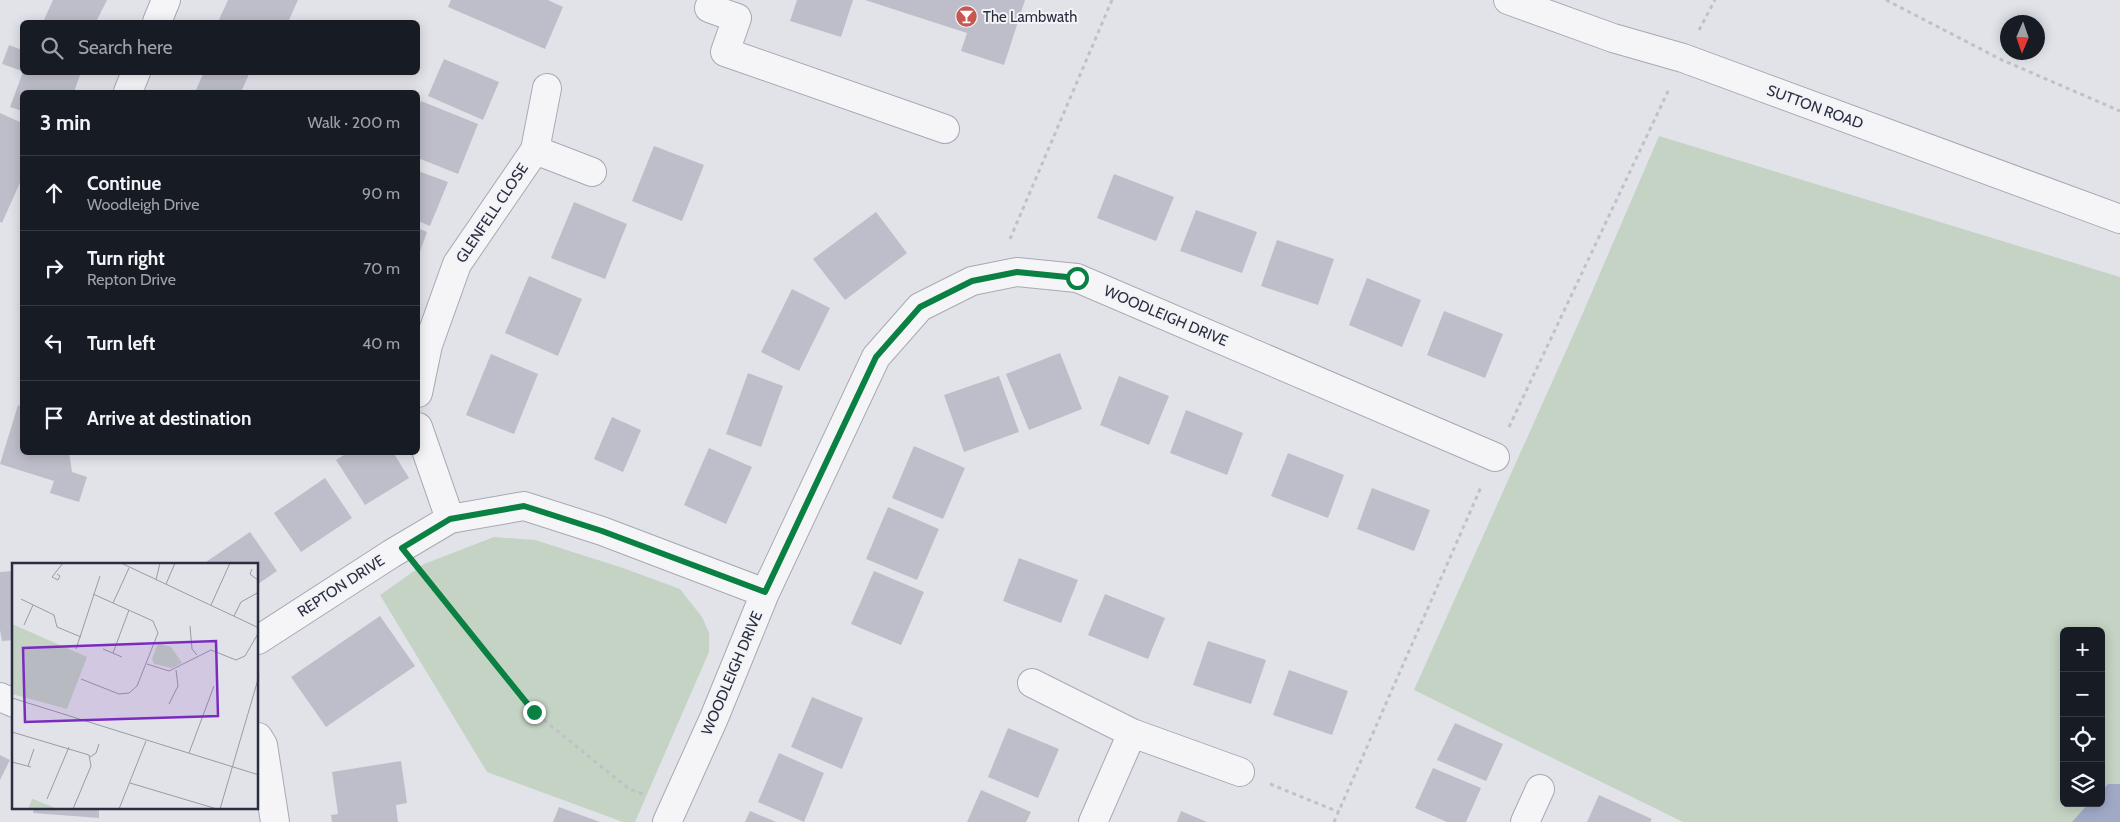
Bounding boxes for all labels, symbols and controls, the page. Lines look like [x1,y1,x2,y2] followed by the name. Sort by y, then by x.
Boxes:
[955,5,979,29] bar icon: The Lambwath
[983,8,1077,26] place label: The Lambwath
[2000,15,2045,60] north arrow
[20,20,420,75] search box
[38,34,66,62] icon: search
[78,36,172,59] text: Search here
[1764,81,1866,133] street label: SUTTON ROAD
[40,110,91,135] text: 3 min
[308,113,400,132] text: Walk · 200 m
[452,160,532,266] street label: GLENFELL CLOSE
[87,172,161,195] text: Continue
[40,179,68,207] icon: ahead
[362,184,400,203] text: 90 m
[87,195,199,214] text: Woodleigh Drive
[87,247,165,270] text: Turn right
[40,254,68,282] icon: right
[363,259,400,278] text: 70 m
[1066,267,1089,290] route start
[87,270,176,289] text: Repton Drive
[1101,282,1231,350] street label: WOODLEIGH DRIVE
[40,329,68,357] icon: left
[87,332,155,355] text: Turn left
[362,334,400,353] text: 40 m
[40,404,68,432] icon: arrive
[87,407,251,430] text: Arrive at destination
[294,551,388,621] street label: REPTON DRIVE
[12,563,259,810] inset map
[698,608,766,738] street label: WOODLEIGH DRIVE
[2060,627,2105,807] map controls
[2060,627,2105,672] button: +
[2060,672,2105,717] button: −
[523,701,546,724] route end
[2060,717,2105,762] button: locate
[2060,762,2105,807] button: layers

